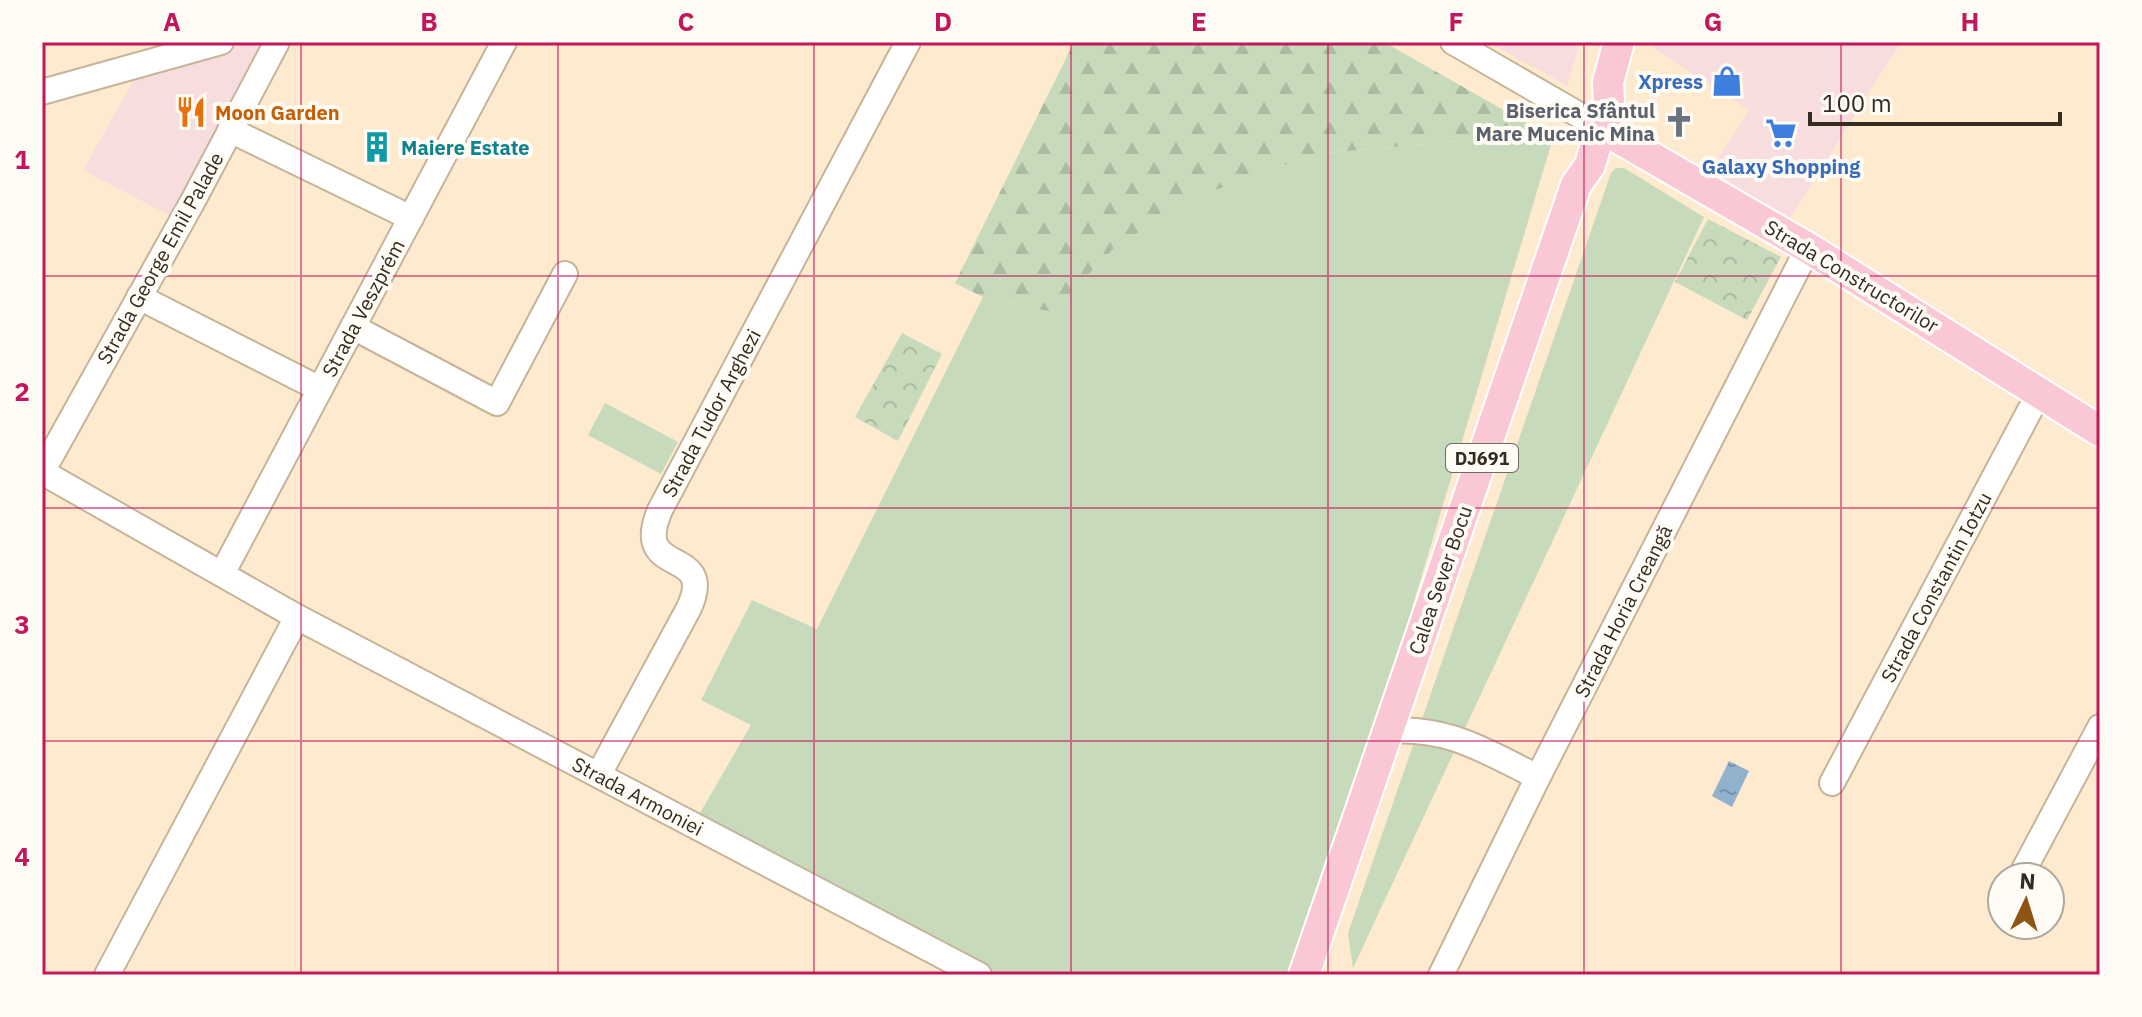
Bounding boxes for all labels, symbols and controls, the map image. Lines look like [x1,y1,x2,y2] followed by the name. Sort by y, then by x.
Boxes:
[163,4,181,38] text: A
[420,4,438,38] text: B
[678,4,695,38] text: C
[934,4,952,38] text: D
[1191,4,1207,38] text: E
[1448,4,1464,38] text: F
[1704,4,1722,38] text: G
[1961,4,1979,38] text: H
[1710,64,1744,98] shop icon: Xpress
[1638,68,1703,95] place label: Xpress
[1810,76,2060,126] scale bar
[1822,87,1892,119] text: 100 m
[174,95,208,129] restaurant icon: Moon Garden
[1475,97,1655,147] place label: Biserica Sfântul Mare Mucenic Mina
[215,99,340,126] place label: Moon Garden
[1662,105,1696,139] church icon: Biserica Sfântul Mare Mucenic Mina
[1764,116,1798,150] supermarket icon: Galaxy Shopping
[360,130,394,164] building icon: Maiere Estate
[401,134,529,161] place label: Maiere Estate
[14,142,30,176] text: 1
[90,147,230,369] street label: Strada George Emil Palade
[1702,153,1861,180] place label: Galaxy Shopping
[1760,213,1944,339] street label: Strada Constructorilor
[315,234,411,382] street label: Strada Veszprém
[655,324,767,502] street label: Strada Tudor Arghezi
[14,374,30,408] text: 2
[1446,444,1518,472] road number: DJ691
[1874,487,1998,687] street label: Strada Constantin Iotzu
[1402,502,1478,658] street label: Calea Sever Bocu
[1568,520,1678,702] street label: Strada Horia Creangă
[14,607,30,641] text: 3
[568,750,708,842] street label: Strada Armoniei
[14,839,30,873] text: 4
[1986,861,2066,941] north arrow
[2018,866,2036,896] text: N

